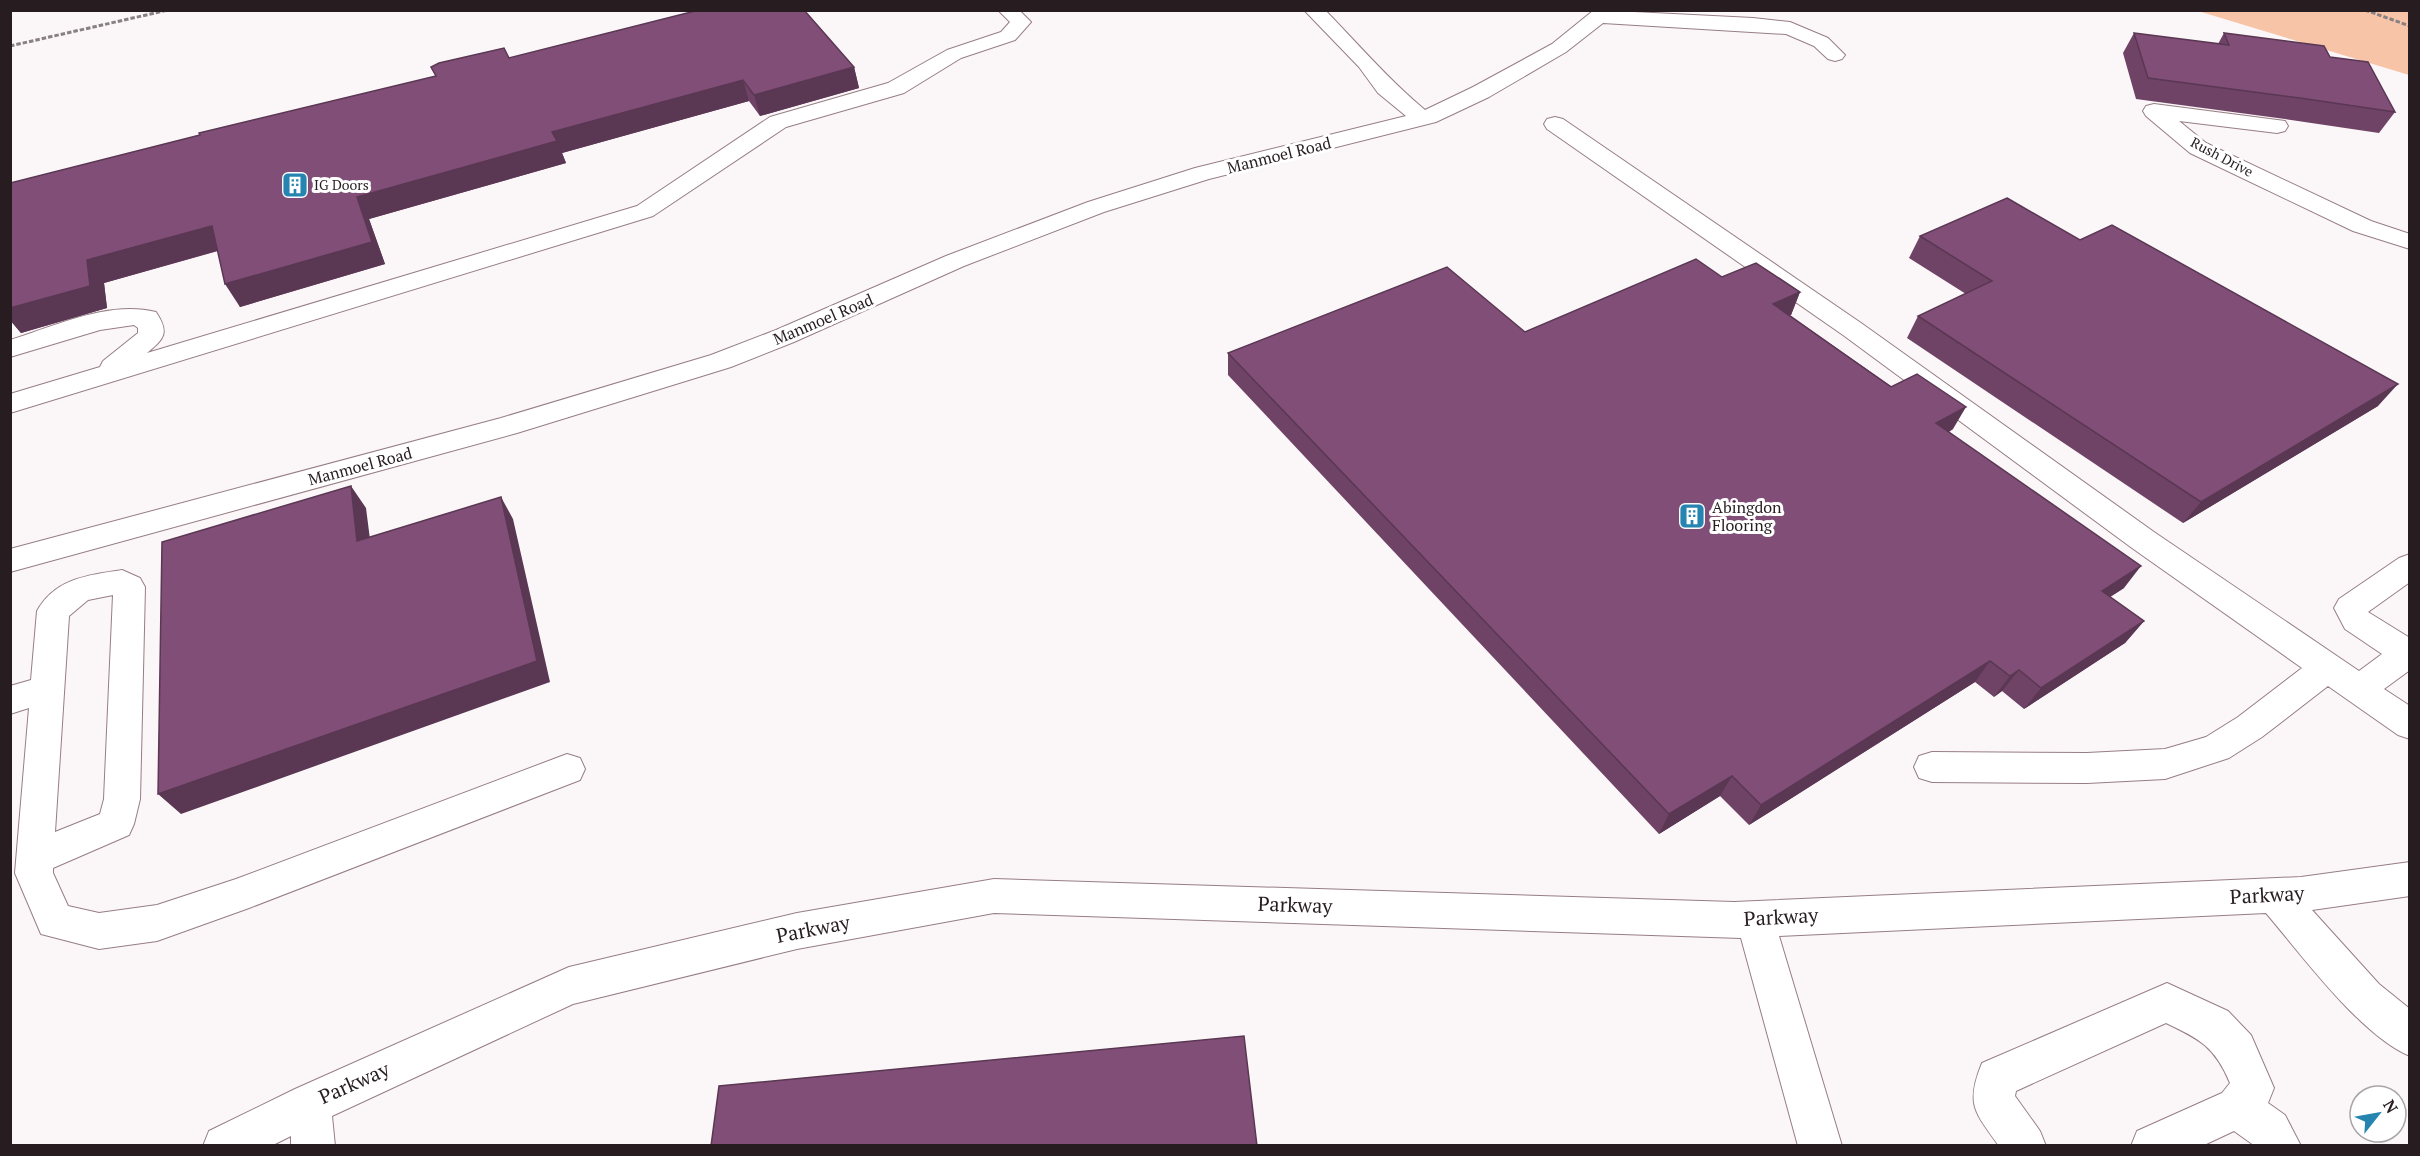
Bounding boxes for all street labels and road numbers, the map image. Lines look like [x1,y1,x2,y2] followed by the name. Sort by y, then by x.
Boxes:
[1225,131,1333,179] street label: Manmoel Road
[2188,132,2257,181] street label: Rush Drive
[770,288,876,350] street label: Manmoel Road
[306,442,414,490] street label: Manmoel Road
[2229,879,2306,910] street label: Parkway
[1257,890,1334,919] street label: Parkway
[1743,901,1820,932] street label: Parkway
[774,908,853,949] street label: Parkway
[314,1055,394,1110] street label: Parkway

